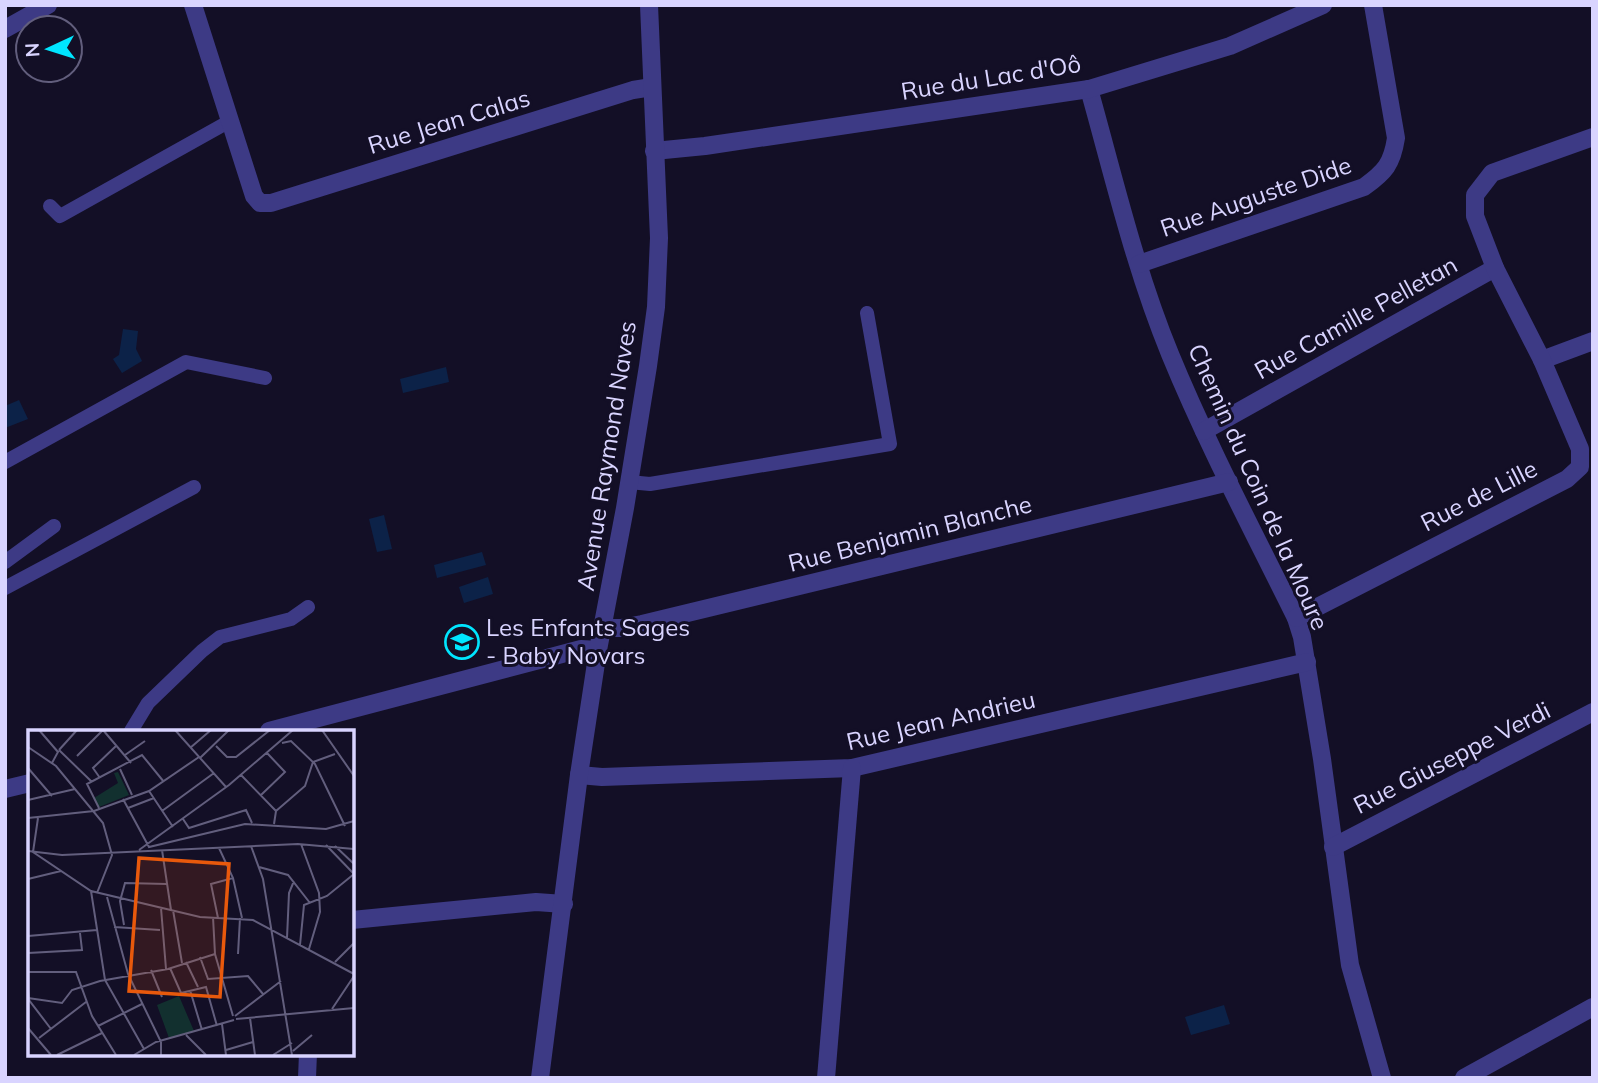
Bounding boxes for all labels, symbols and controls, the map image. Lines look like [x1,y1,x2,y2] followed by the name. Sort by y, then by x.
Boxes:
[14,14,84,84] north arrow
[20,42,45,58] text: N
[899,48,1083,106] street label: Rue du Lac d'Oô
[364,82,533,160] street label: Rue Jean Calas
[1156,149,1355,243] street label: Rue Auguste Dide
[1249,249,1462,385] street label: Rue Camille Pelletan
[570,319,642,593] street label: Avenue Raymond Naves
[1182,339,1336,634] street label: Chemin du Coin de la Moure
[1415,453,1542,537] street label: Rue de Lille
[785,488,1035,578] street label: Rue Benjamin Blanche
[486,612,690,670] place label: Les Enfants Sages - Baby Novars
[443,623,481,661] school or university icon: Les Enfants Sages - Baby Novars
[843,684,1038,756] street label: Rue Jean Andrieu
[1348,694,1555,820] street label: Rue Giuseppe Verdi
[28,730,354,1055] inset map

